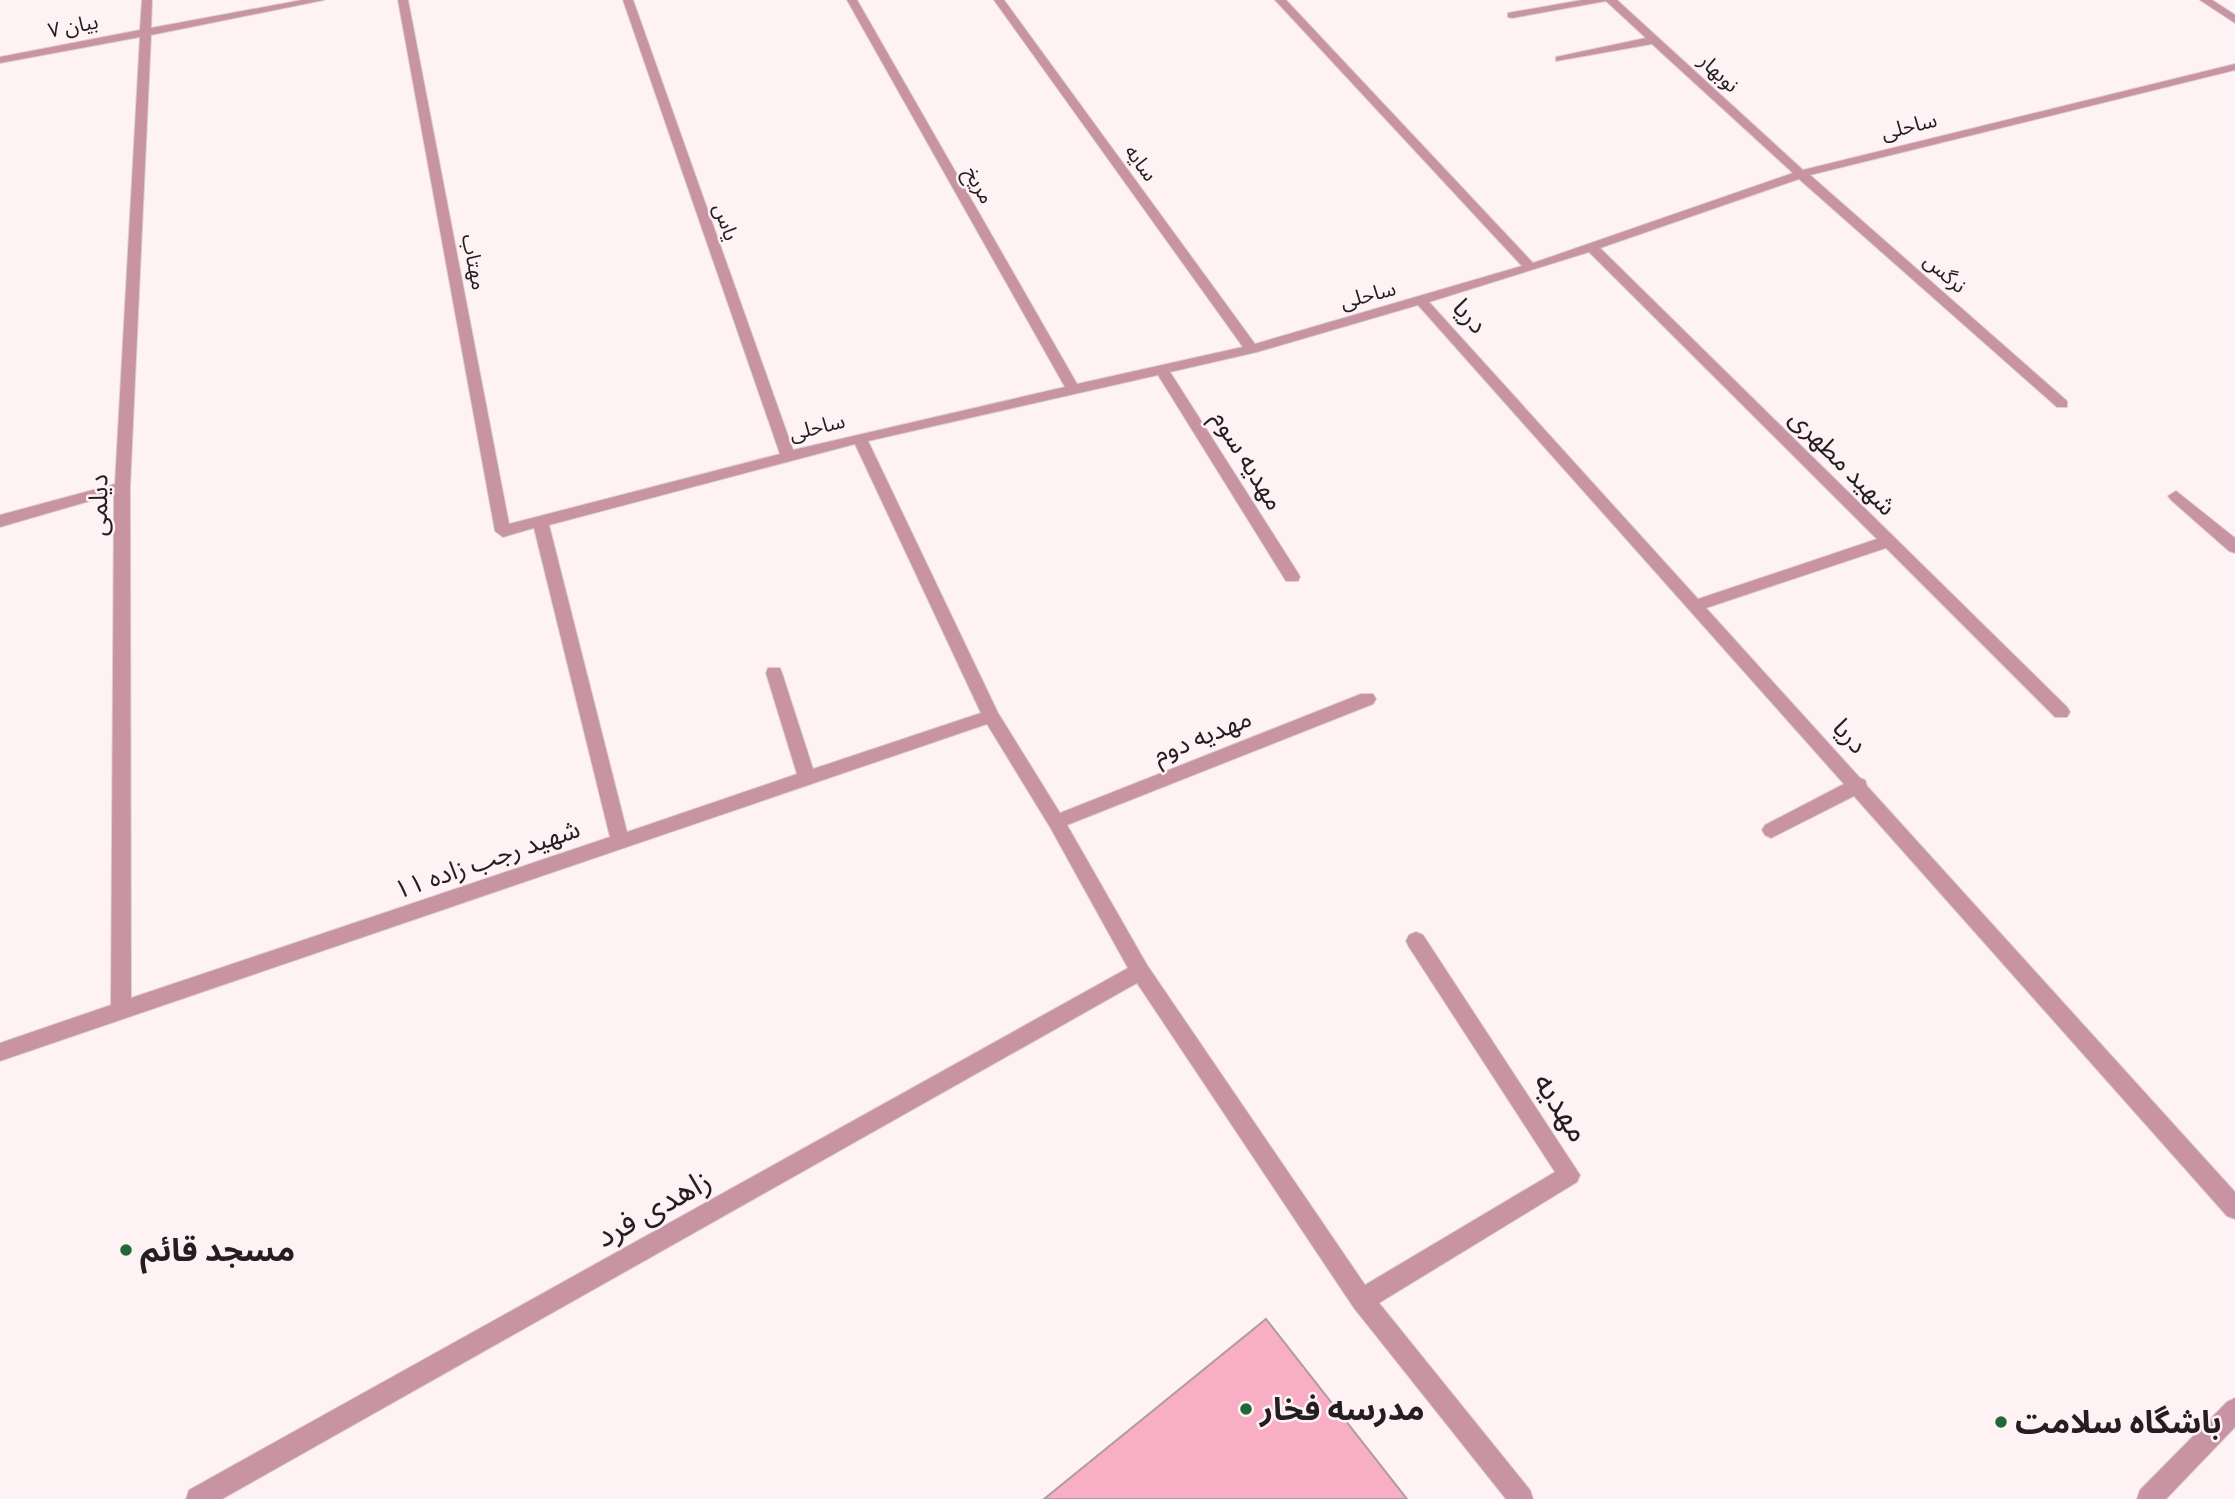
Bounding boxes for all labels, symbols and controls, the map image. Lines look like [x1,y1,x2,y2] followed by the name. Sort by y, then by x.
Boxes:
[46,8,100,44] street label: بیان ۷
[1693,47,1745,98] street label: نوبهار
[1878,107,1940,145] street label: ساحلی
[1119,140,1163,186] street label: سایه
[956,162,1000,209] street label: مریخ
[708,200,744,244] street label: یاس
[456,232,492,292] street label: مهتاب
[1918,247,1972,299] street label: نرگس
[1337,275,1399,315] street label: ساحلی
[1445,292,1493,341] street label: دریا
[1782,403,1902,523] street label: شهید مطهری
[1201,405,1290,518] street label: مهدیه سوم
[786,408,848,446] street label: ساحلی
[82,474,116,536] street label: دیلمی
[1148,703,1257,774] street label: مهدیه دوم
[1825,712,1873,761] street label: دریا
[390,813,584,907] street label: شهید رجب زاده ۱۱
[1525,1065,1598,1149] street label: مهدیه
[588,1161,718,1256] street label: زاهدی فرد
[140,1231,295,1274] place label: مسجد قائم
[118,1242,134,1258] marker: مسجد قائم
[1258,1390,1425,1429] place label: مدرسه فخار
[1238,1401,1254,1417] marker: مدرسه فخار
[2015,1403,2222,1442] place label: باشگاه سلامت
[1993,1414,2009,1430] marker: باشگاه سلامت

